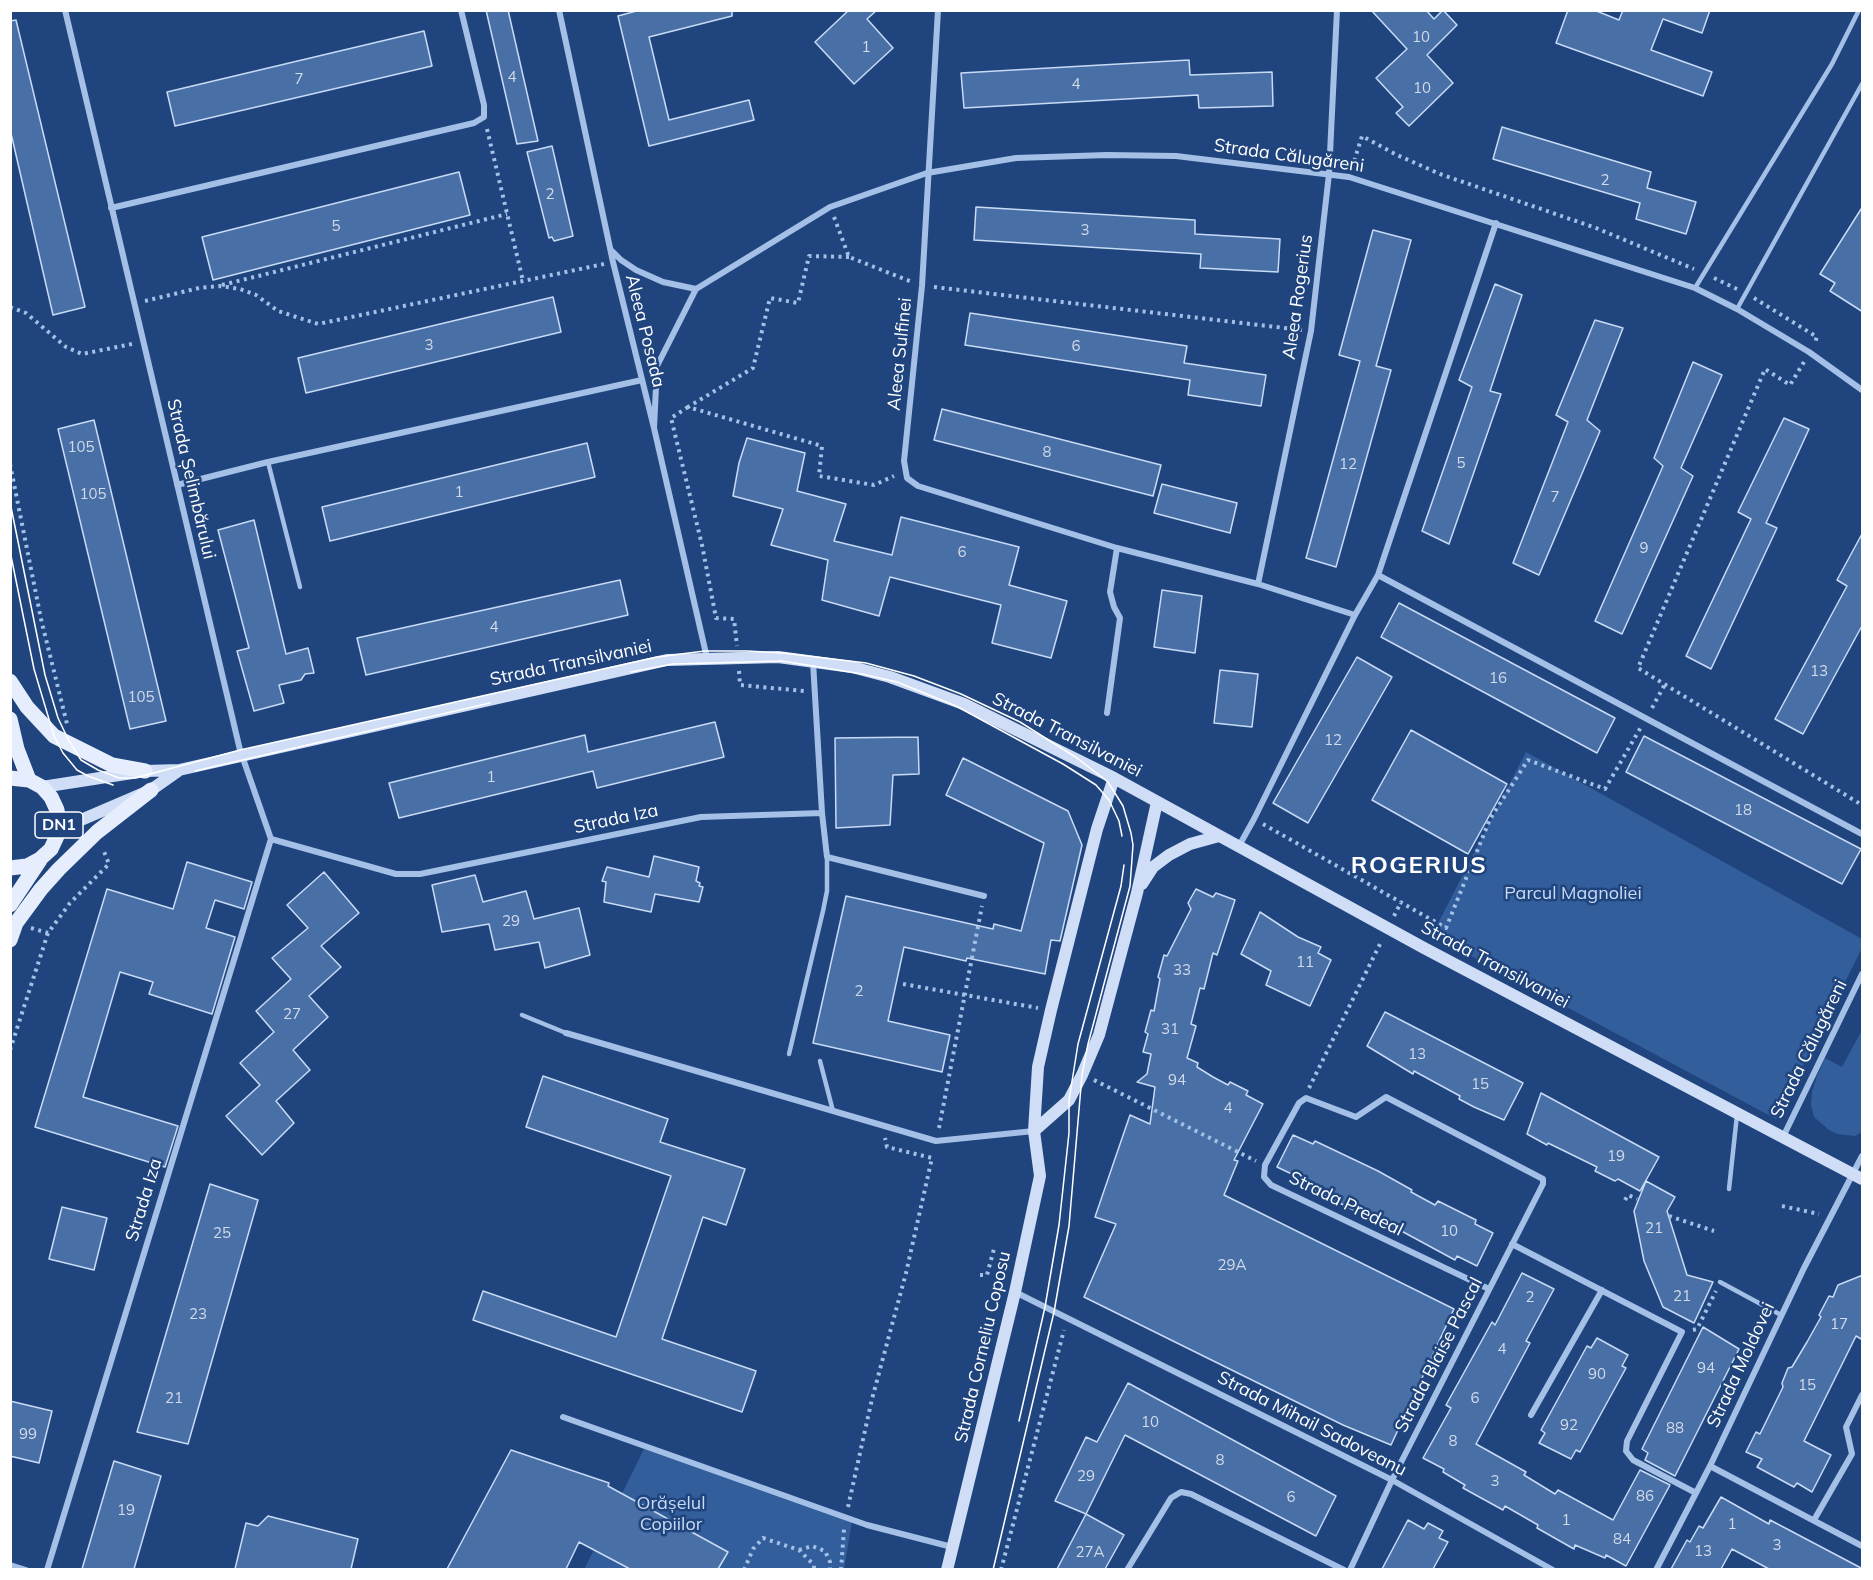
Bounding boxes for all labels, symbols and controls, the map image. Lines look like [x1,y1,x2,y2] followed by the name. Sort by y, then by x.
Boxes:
[1412,28,1430,46] house number: 10
[862,38,870,56] house number: 1
[508,68,516,86] house number: 4
[295,70,303,88] house number: 7
[1072,75,1080,93] house number: 4
[1413,79,1431,97] house number: 10
[1212,135,1366,177] street label: Strada Călugăreni
[1601,171,1609,189] house number: 2
[546,185,554,203] house number: 2
[332,217,340,235] house number: 5
[1081,221,1089,239] house number: 3
[1279,233,1317,361] street label: Aleea Rogerius
[621,272,669,390] street label: Aleea Posada
[883,296,917,412] street label: Aleea Sulfinei
[425,336,433,354] house number: 3
[1072,337,1080,355] house number: 6
[162,397,220,561] street label: Strada Șelimbărului
[68,438,94,456] house number: 105
[1043,443,1051,461] house number: 8
[1457,454,1465,472] house number: 5
[1339,455,1357,473] house number: 12
[455,483,463,501] house number: 1
[80,485,106,503] house number: 105
[1551,488,1559,506] house number: 7
[1640,539,1648,557] house number: 9
[958,543,966,561] house number: 6
[490,618,498,636] house number: 4
[488,635,654,691] street label: Strada Transilvaniei
[1810,662,1828,680] house number: 13
[1489,669,1507,687] house number: 16
[128,688,154,706] house number: 105
[989,688,1145,782] street label: Strada Transilvaniei
[1324,731,1342,749] house number: 12
[487,768,495,786] house number: 1
[572,800,660,838] street label: Strada Iza
[1734,801,1752,819] house number: 18
[35,812,83,838] road number: DN1
[1351,852,1487,880] district label: ROGERIUS
[1504,883,1642,905] park label: Parcul Magnoliei
[502,912,520,930] house number: 29
[1417,917,1573,1013] street label: Strada Transilvaniei
[1296,953,1314,971] house number: 11
[1173,961,1191,979] house number: 33
[1766,976,1852,1122] street label: Strada Călugăreni
[855,982,863,1000] house number: 2
[283,1005,301,1023] house number: 27
[1161,1020,1179,1038] house number: 31
[1408,1045,1426,1063] house number: 13
[1168,1071,1186,1089] house number: 94
[1471,1075,1489,1093] house number: 15
[1224,1099,1232,1117] house number: 4
[1607,1147,1625,1165] house number: 19
[121,1156,167,1244] street label: Strada Iza
[1285,1167,1407,1241] street label: Strada Predeal
[1645,1219,1663,1237] house number: 21
[1440,1222,1458,1240] house number: 10
[213,1224,231,1242] house number: 25
[950,1249,1016,1445] street label: Strada Corneliu Coposu
[1217,1256,1247,1274] house number: 29A
[1391,1274,1487,1436] street label: Strada Blaise Pascal
[1673,1287,1691,1305] house number: 21
[1526,1288,1534,1306] house number: 2
[1703,1299,1779,1431] street label: Strada Moldovei
[189,1305,207,1323] house number: 23
[1830,1315,1848,1333] house number: 17
[1498,1340,1506,1358] house number: 4
[1697,1359,1715,1377] house number: 94
[1588,1365,1606,1383] house number: 90
[1214,1367,1410,1481] street label: Strada Mihail Sadoveanu
[1798,1376,1816,1394] house number: 15
[165,1389,183,1407] house number: 21
[1471,1389,1479,1407] house number: 6
[1141,1413,1159,1431] house number: 10
[1560,1416,1578,1434] house number: 92
[1666,1419,1684,1437] house number: 88
[19,1425,37,1443] house number: 99
[1449,1432,1457,1450] house number: 8
[1216,1451,1224,1469] house number: 8
[1077,1467,1095,1485] house number: 29
[1491,1472,1499,1490] house number: 3
[1636,1487,1654,1505] house number: 86
[1287,1488,1295,1506] house number: 6
[637,1493,705,1536] park label: Orășelul Copiilor
[117,1501,135,1519] house number: 19
[1562,1511,1570,1529] house number: 1
[1728,1515,1736,1533] house number: 1
[1613,1530,1631,1548] house number: 84
[1773,1536,1781,1554] house number: 3
[1694,1542,1712,1560] house number: 13
[1075,1543,1105,1561] house number: 27A

